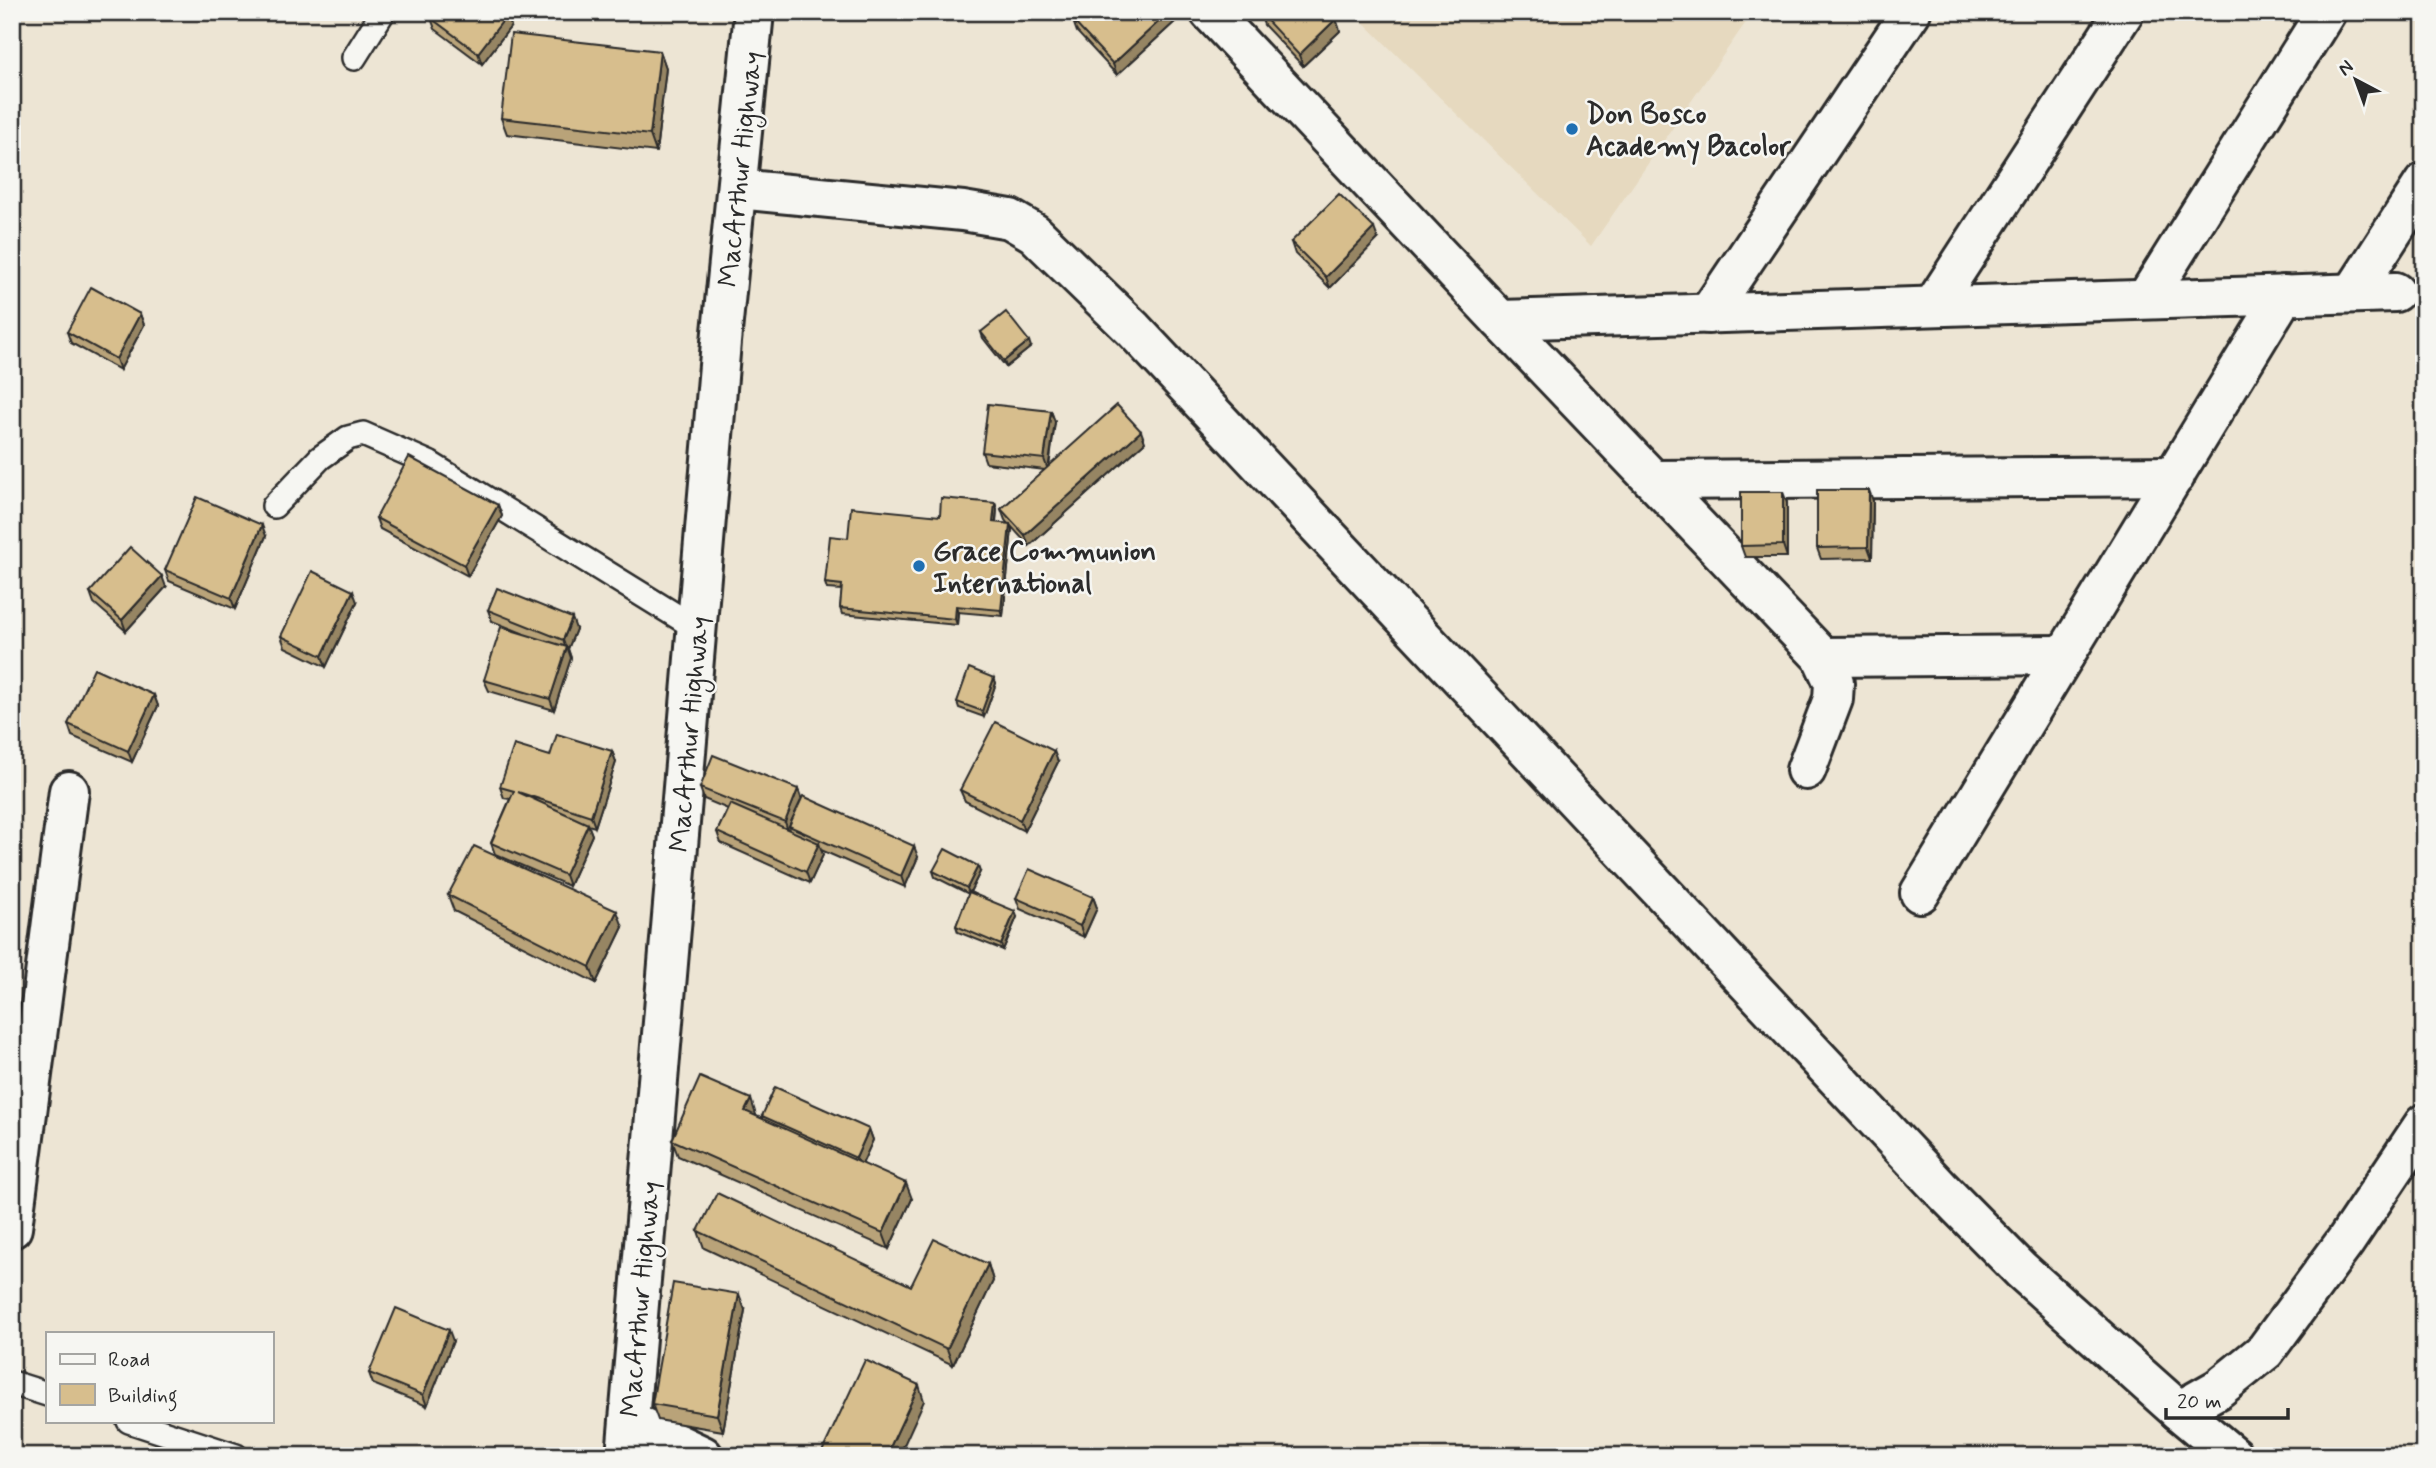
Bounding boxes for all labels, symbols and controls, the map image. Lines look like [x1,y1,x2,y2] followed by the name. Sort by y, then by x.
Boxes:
[2320,46,2390,116] north arrow
[711,49,774,289] street label: MacArthur Highway
[2333,55,2359,82] text: N
[1586,97,1792,166] place label: Don Bosco Academy Bacolor
[1564,121,1580,137] marker: Don Bosco Academy Bacolor
[933,534,1156,603] place label: Grace Communion International
[911,558,927,574] marker: Grace Communion International
[662,614,721,854] street label: MacArthur Highway
[613,1179,672,1419] street label: MacArthur Highway
[46,1332,273,1422] legend
[108,1346,150,1374] text: Road
[2166,1377,2289,1421] scale bar
[108,1382,178,1412] text: Building
[2177,1388,2222,1416] text: 20 m

